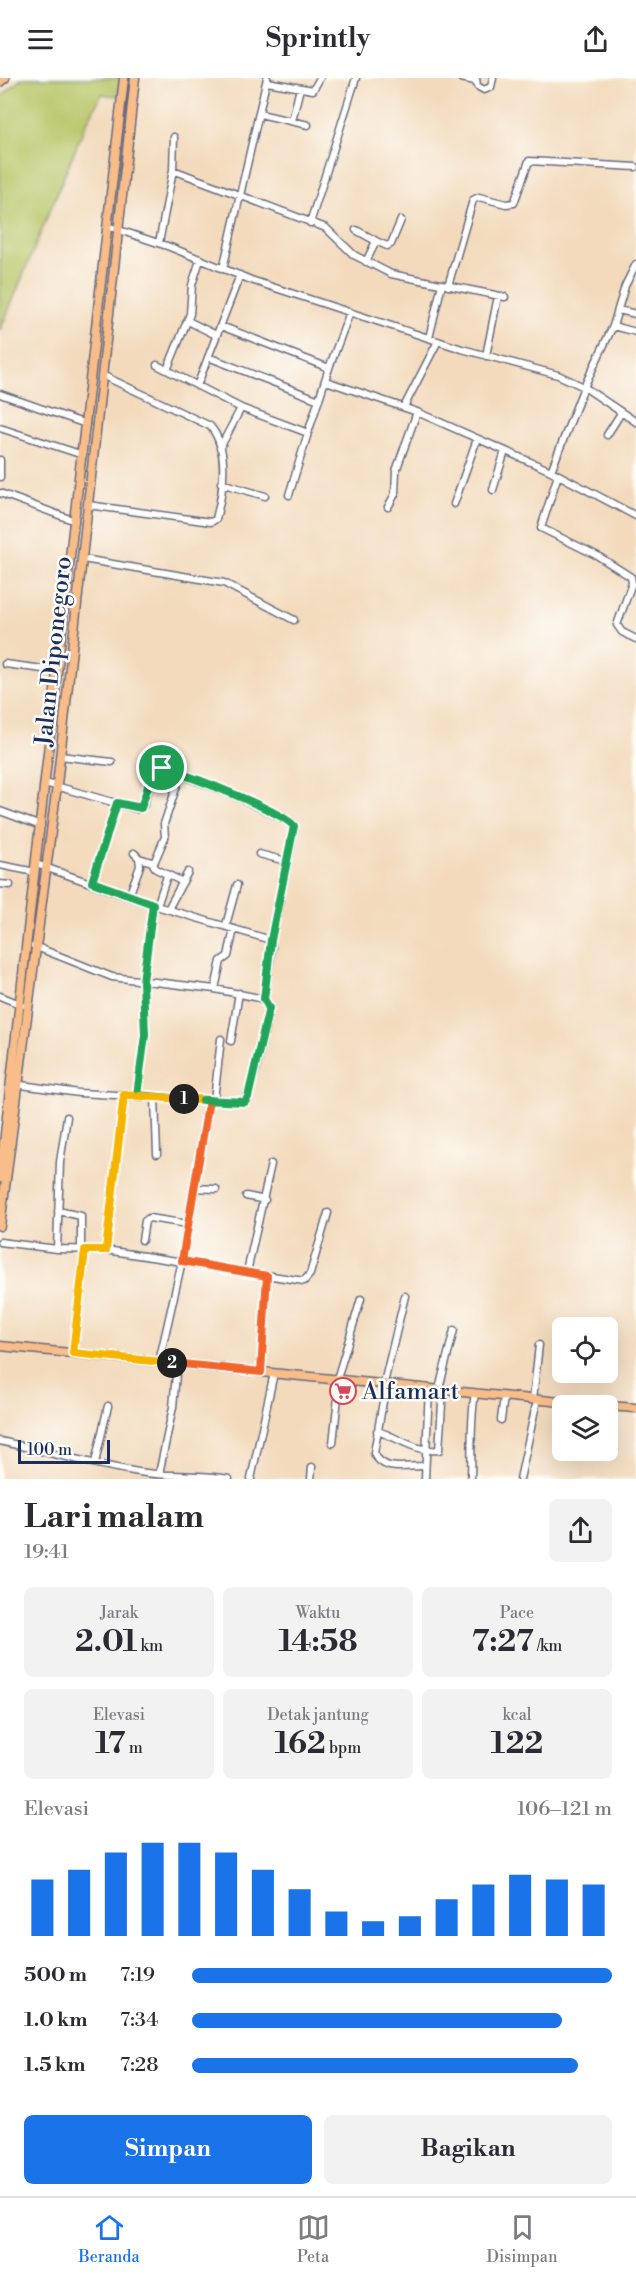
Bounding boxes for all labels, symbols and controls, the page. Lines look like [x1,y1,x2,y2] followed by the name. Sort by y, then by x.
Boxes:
[266,22,370,56] text: Sprintly
[24,23,57,56] icon: menu
[579,23,612,56] icon: share
[29,555,79,748] street label: Jalan Diponegoro
[136,742,187,793] pin
[145,751,178,784] icon: arrive
[169,1084,199,1114] pin: 1
[180,1089,188,1109] text: 1
[552,1317,618,1461] map controls
[552,1317,618,1383] button: locate
[157,1348,187,1378] pin: 2
[167,1353,177,1373] text: 2
[328,1376,358,1406] supermarket icon: Alfamart
[361,1377,460,1407] place label: Alfamart
[552,1395,618,1461] button: layers
[18,1437,110,1464] scale bar
[27,1440,72,1460] text: 100 m
[24,1497,204,1538] text: Lari malam
[549,1499,612,1562] button: share
[24,1540,69,1565] text: 19:41
[100,1603,138,1623] text: Jarak
[296,1603,340,1623] text: Waktu
[500,1603,534,1623] text: Pace
[75,1623,137,1661] text: 2.01
[278,1623,358,1661] text: 14:58
[472,1623,534,1661] text: 7:27
[137,1636,163,1656] text: km
[534,1636,562,1656] text: /km
[93,1705,145,1725] text: Elevasi
[267,1705,369,1725] text: Detak jantung
[502,1705,532,1725] text: kcal
[95,1725,126,1763] text: 17
[275,1725,326,1763] text: 162
[491,1725,543,1763] text: 122
[126,1738,143,1758] text: m
[326,1738,361,1758] text: bpm
[24,1797,89,1822] text: Elevasi
[517,1797,612,1822] text: 106–121 m
[24,1963,87,1988] text: 500 m
[120,1963,155,1988] text: 7:19
[24,2008,88,2033] text: 1.0 km
[120,2008,158,2033] text: 7:34
[24,2053,85,2078] text: 1.5 km
[120,2053,159,2078] text: 7:28
[24,2115,312,2184] button: Simpan
[324,2115,612,2184] button: Bagikan
[79,2211,140,2267] tab: Beranda
[297,2211,330,2267] tab: Peta
[487,2211,557,2267] tab: Disimpan

